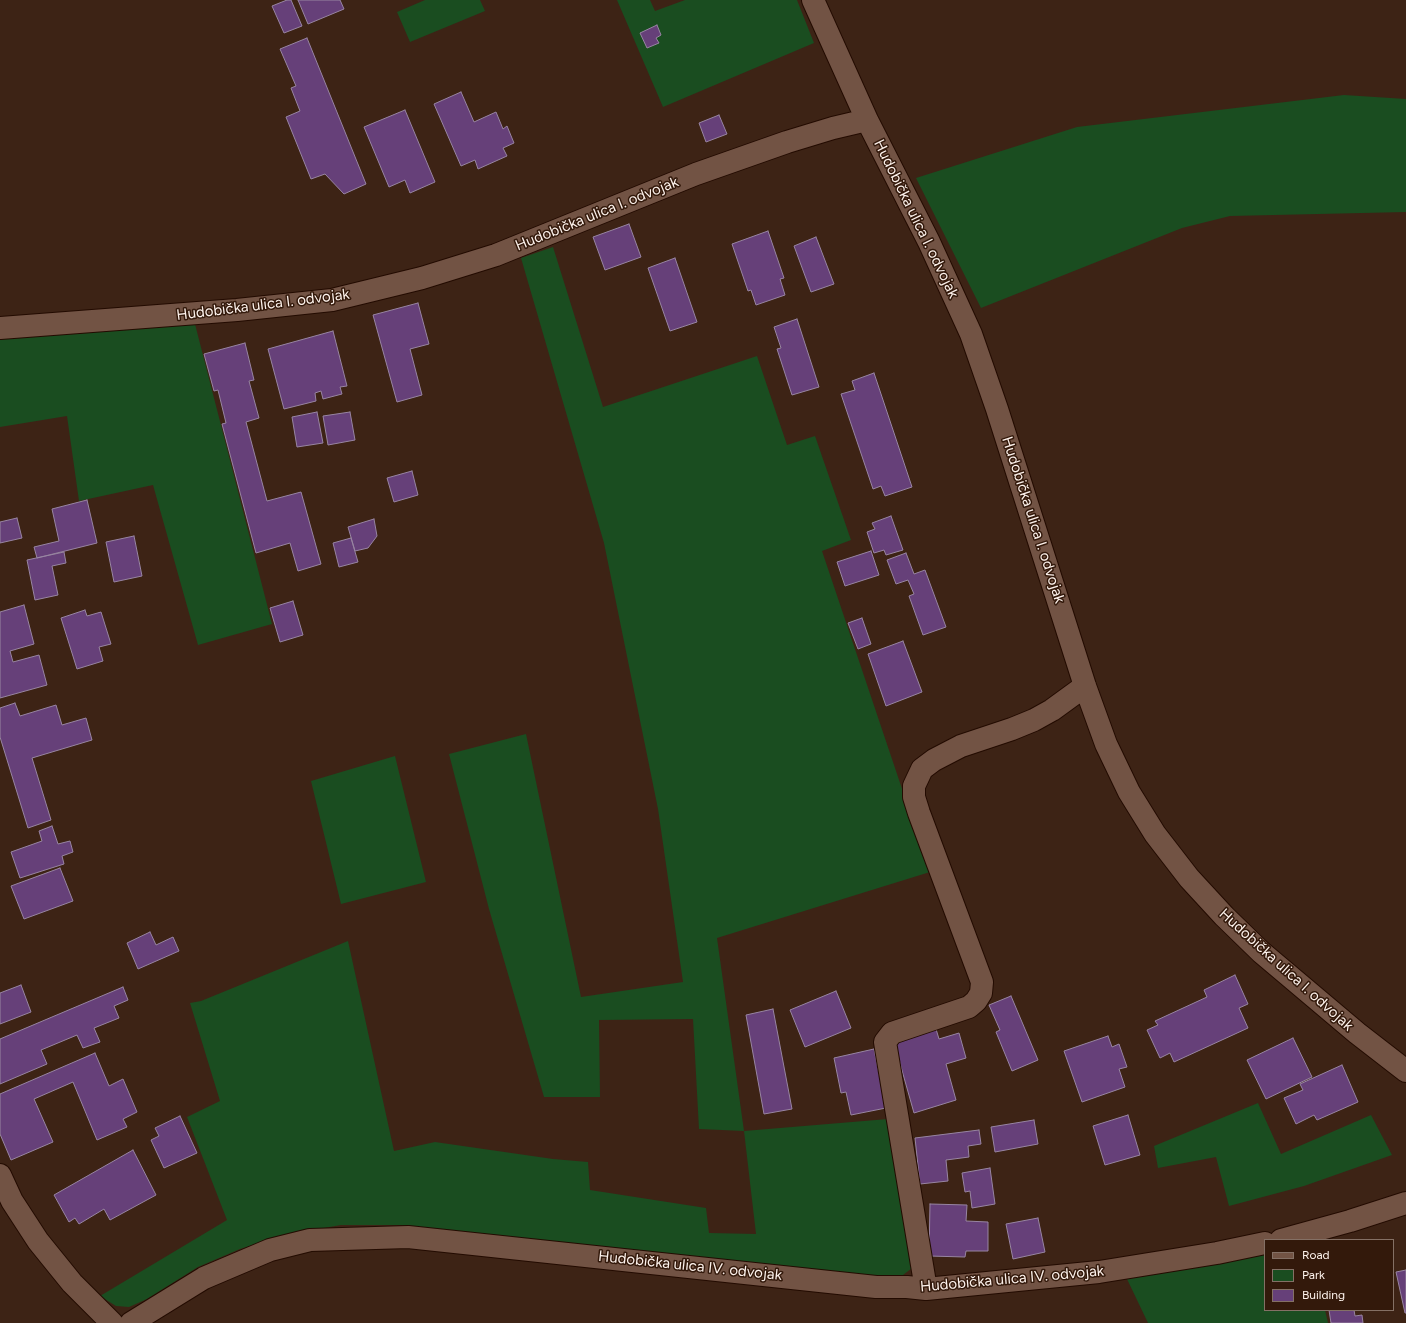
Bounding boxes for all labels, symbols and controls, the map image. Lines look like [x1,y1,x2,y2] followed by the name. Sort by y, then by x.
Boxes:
[870,137,962,301] street label: Hudobička ulica I. odvojak
[513,173,681,255] street label: Hudobička ulica I. odvojak
[175,285,351,325] street label: Hudobička ulica I. odvojak
[998,434,1068,606] street label: Hudobička ulica I. odvojak
[1215,905,1357,1035] street label: Hudobička ulica I. odvojak
[1264,1239,1394,1311] legend
[597,1247,783,1285] street label: Hudobička ulica IV. odvojak
[1302,1248,1330,1262] text: Road
[919,1262,1105,1296] street label: Hudobička ulica IV. odvojak
[1302,1268,1325,1282] text: Park
[1302,1288,1345,1302] text: Building

